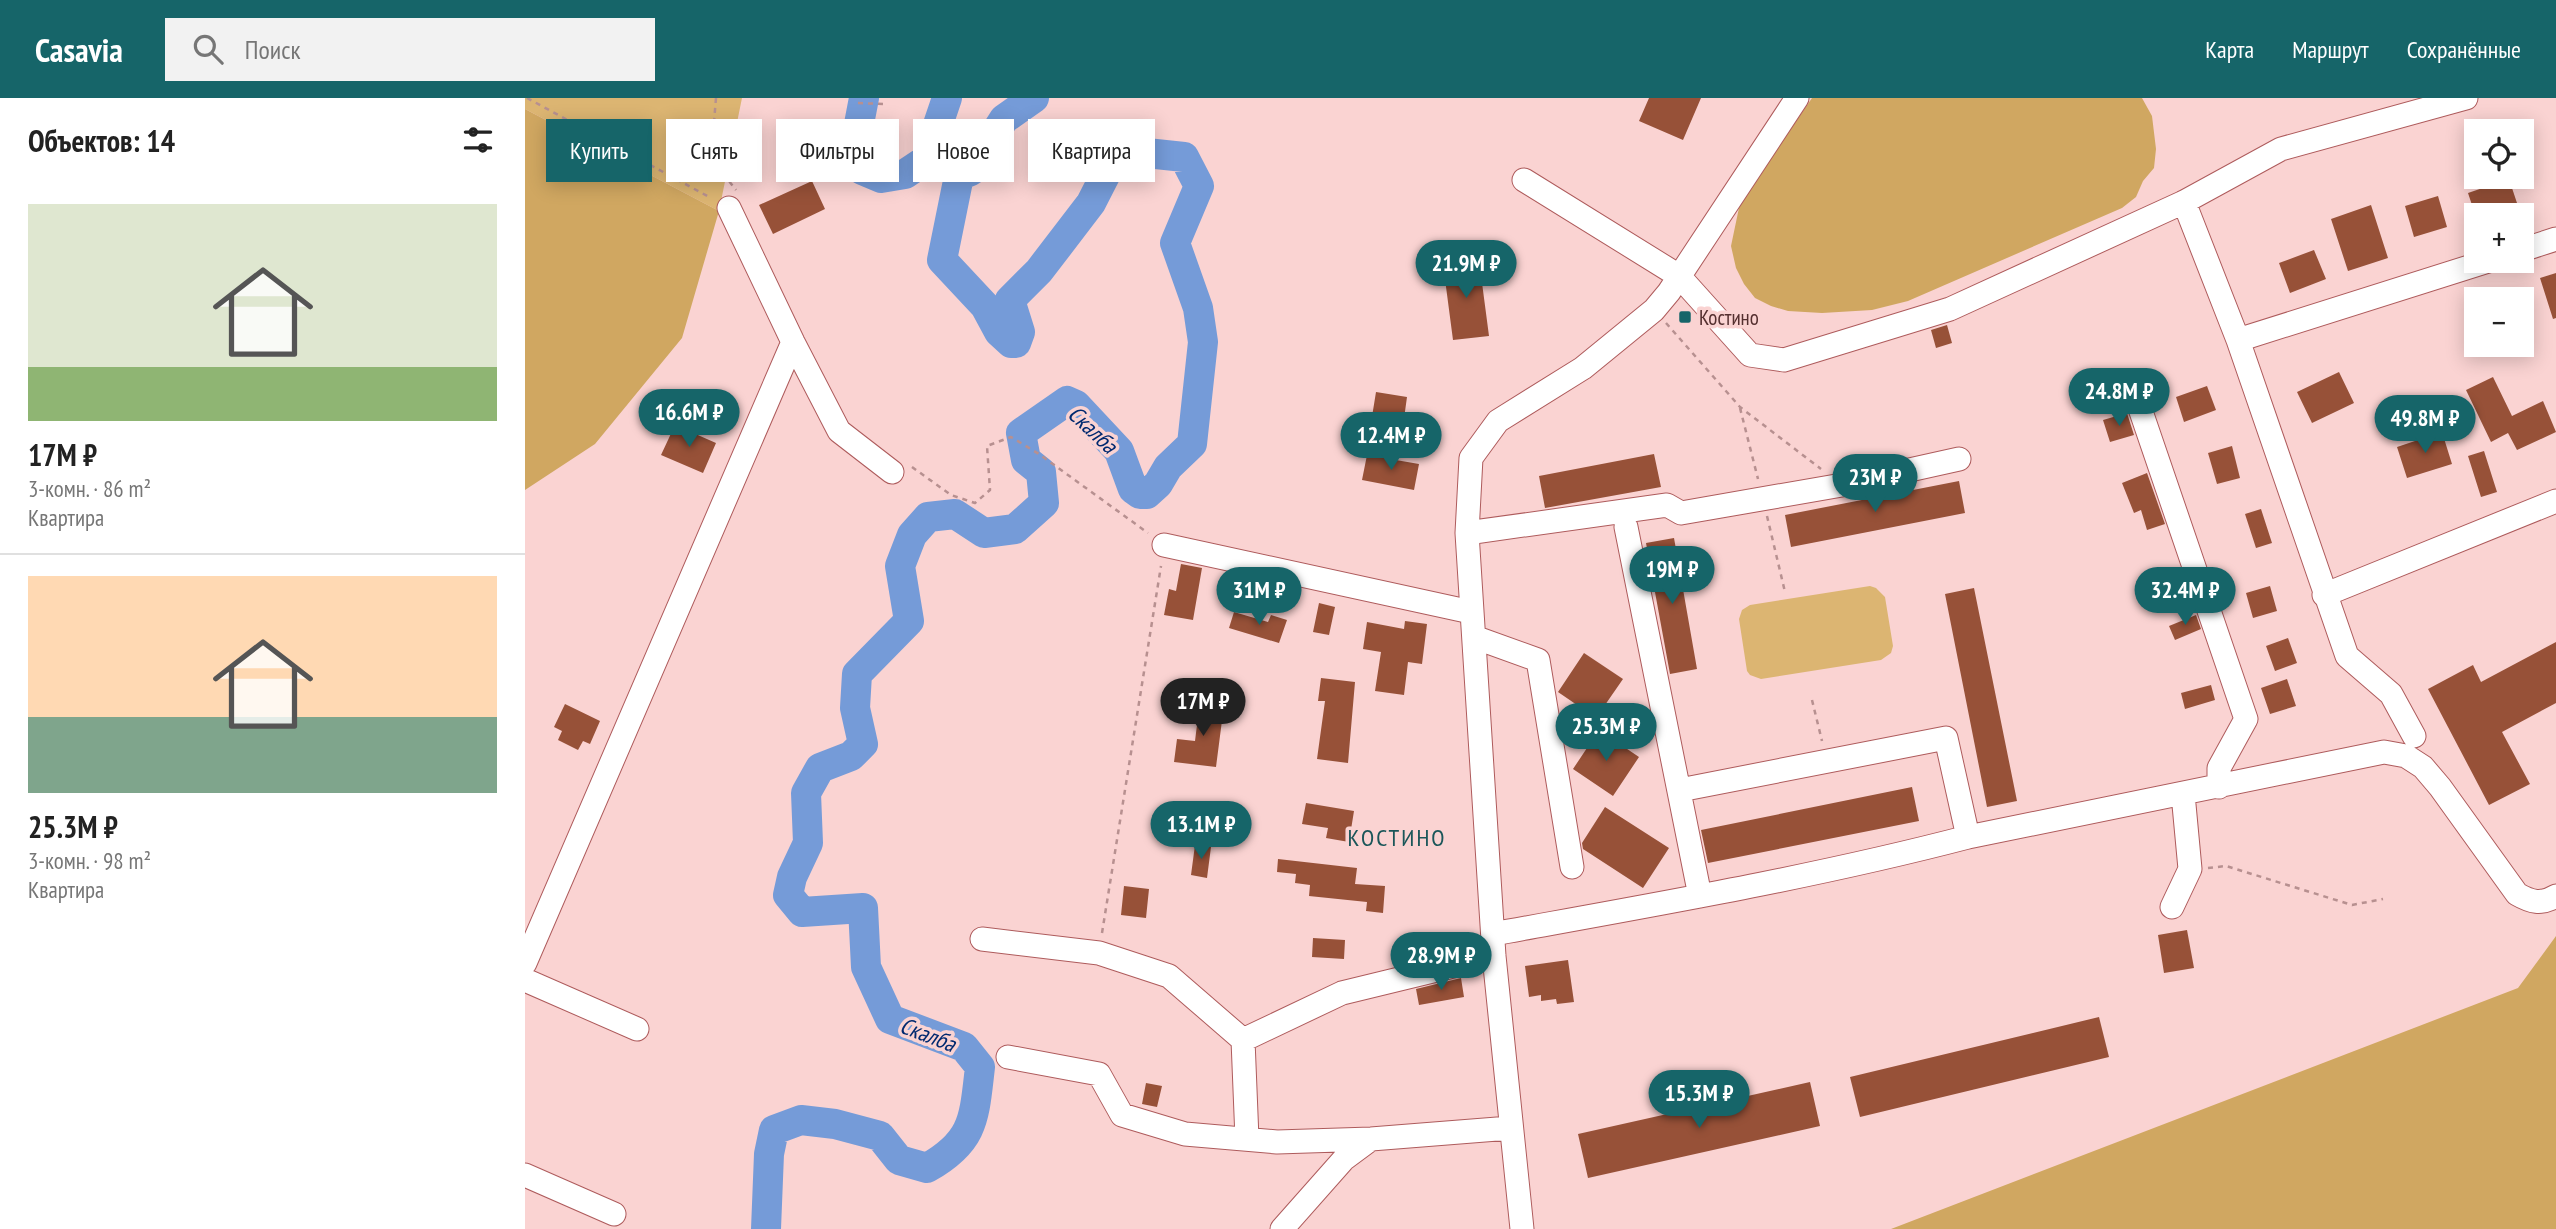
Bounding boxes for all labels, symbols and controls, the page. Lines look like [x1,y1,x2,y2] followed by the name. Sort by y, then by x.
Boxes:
[165,18,655,81] search box
[35,28,123,71] text: Casavia
[189,30,227,68] icon: search
[245,33,301,66] text: Поиск
[2205,34,2254,65] text: Карта
[2292,34,2369,65] text: Маршрут
[2407,34,2521,65] text: Сохранённые
[546,119,652,182] chip: Купить
[666,119,762,182] chip: Снять
[776,119,899,182] chip: Фильтры
[913,119,1014,182] chip: Новое
[1028,119,1155,182] chip: Квартира
[2464,119,2534,357] map controls
[2464,119,2534,189] button: locate
[28,121,175,160] text: Объектов: 14
[459,121,497,159] icon: filters
[2464,203,2534,273] button: +
[1401,240,1531,300] pin: 21.9M ₽
[1432,248,1500,277] text: 21.9M ₽
[200,249,326,375] icon: home
[2464,287,2534,357] button: −
[1699,304,1759,331] place label: Костино
[1677,309,1693,325] marker: Костино
[2054,368,2184,428] pin: 24.8M ₽
[2085,376,2153,405] text: 24.8M ₽
[624,390,754,449] pin: 16.6M ₽
[2360,396,2490,455] pin: 49.8M ₽
[655,397,723,426] text: 16.6M ₽
[1062,399,1125,460] water label: Скалба
[2391,403,2459,432] text: 49.8M ₽
[1326,412,1456,472] pin: 12.4M ₽
[1357,420,1425,449] text: 12.4M ₽
[28,435,97,474] text: 17M ₽
[1826,454,1924,514] pin: 23M ₽
[1849,462,1901,491] text: 23M ₽
[28,474,151,503] text: 3-комн. · 86 m²
[28,503,104,532] text: Квартира
[1623,546,1721,606] pin: 19M ₽
[1646,554,1698,583] text: 19M ₽
[1210,568,1308,627] pin: 31M ₽
[2120,568,2250,627] pin: 32.4M ₽
[1233,575,1285,604] text: 31M ₽
[2151,575,2219,604] text: 32.4M ₽
[200,621,326,747] icon: home
[1154,678,1252,738] pin: 17M ₽
[1177,686,1229,715] text: 17M ₽
[1541,704,1671,763] pin: 25.3M ₽
[1572,711,1640,740] text: 25.3M ₽
[1136,802,1266,861] pin: 13.1M ₽
[28,807,118,846] text: 25.3M ₽
[1167,809,1235,838] text: 13.1M ₽
[1348,822,1446,853] district label: КОСТИНО
[28,846,151,875] text: 3-комн. · 98 m²
[28,875,104,904] text: Квартира
[1376,932,1506,992] pin: 28.9M ₽
[1407,940,1475,969] text: 28.9M ₽
[896,1010,962,1058] water label: Скалба
[1634,1070,1764,1130] pin: 15.3M ₽
[1665,1078,1733,1107] text: 15.3M ₽

